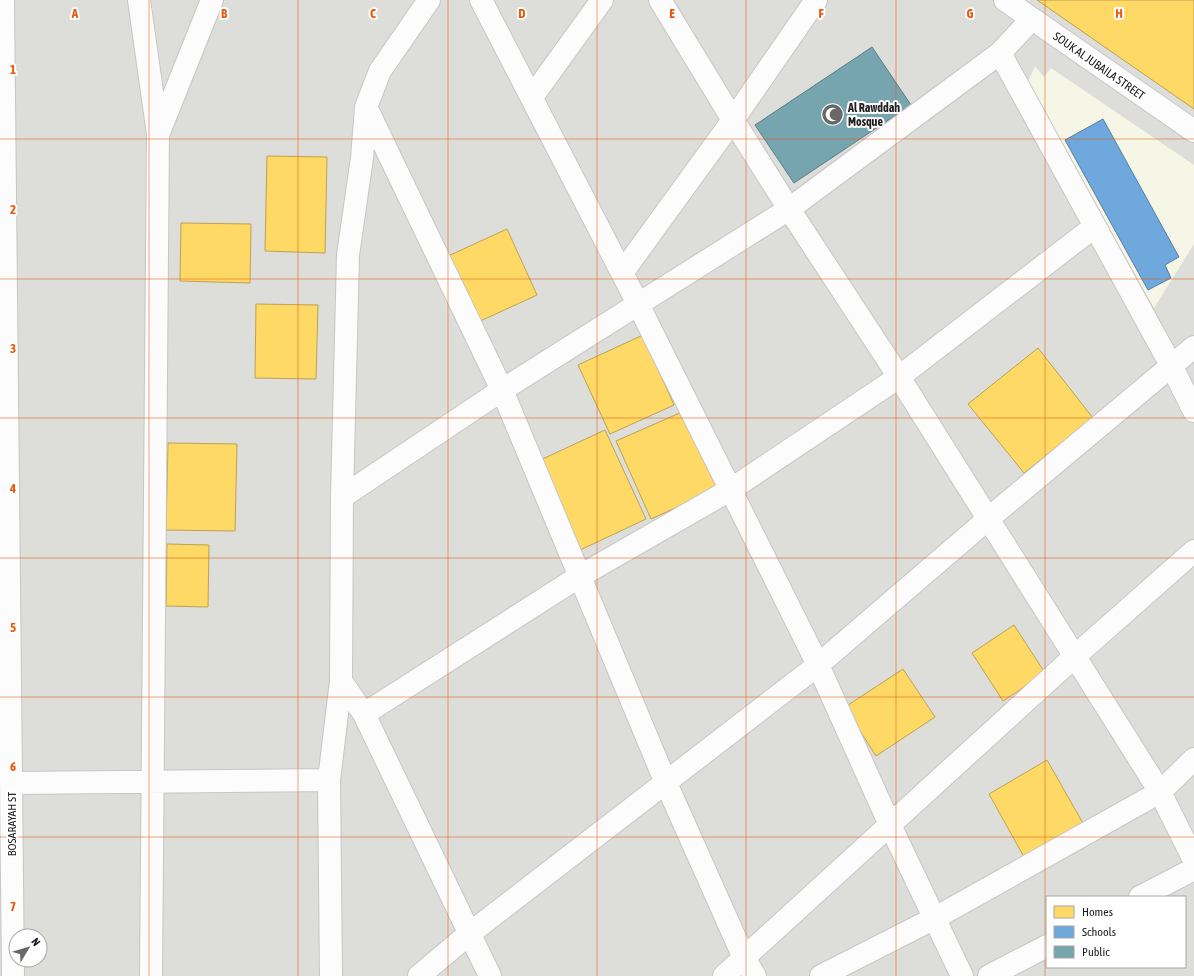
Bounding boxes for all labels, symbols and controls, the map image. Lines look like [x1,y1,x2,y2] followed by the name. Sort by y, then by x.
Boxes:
[71,6,79,21] text: A
[221,6,228,21] text: B
[370,6,376,21] text: C
[518,6,526,21] text: D
[669,6,675,21] text: E
[818,6,824,21] text: F
[967,6,974,21] text: G
[1115,6,1123,21] text: H
[1051,29,1148,103] street label: SOUK AL JUBAILA STREET
[10,62,16,77] text: 1
[847,101,900,129] place label: Al Rawddah Mosque
[820,102,846,128] mosque icon: Al Rawddah Mosque
[10,202,16,217] text: 2
[10,341,16,356] text: 3
[9,481,16,496] text: 4
[10,620,16,635] text: 5
[10,759,16,774] text: 6
[5,791,19,856] street label: BOSARAYAH ST
[1046,896,1186,968] legend
[10,899,16,914] text: 7
[1082,905,1113,919] text: Homes
[1082,925,1116,939] text: Schools
[8,928,48,968] north arrow
[29,936,43,948] text: N
[1082,945,1110,959] text: Public

